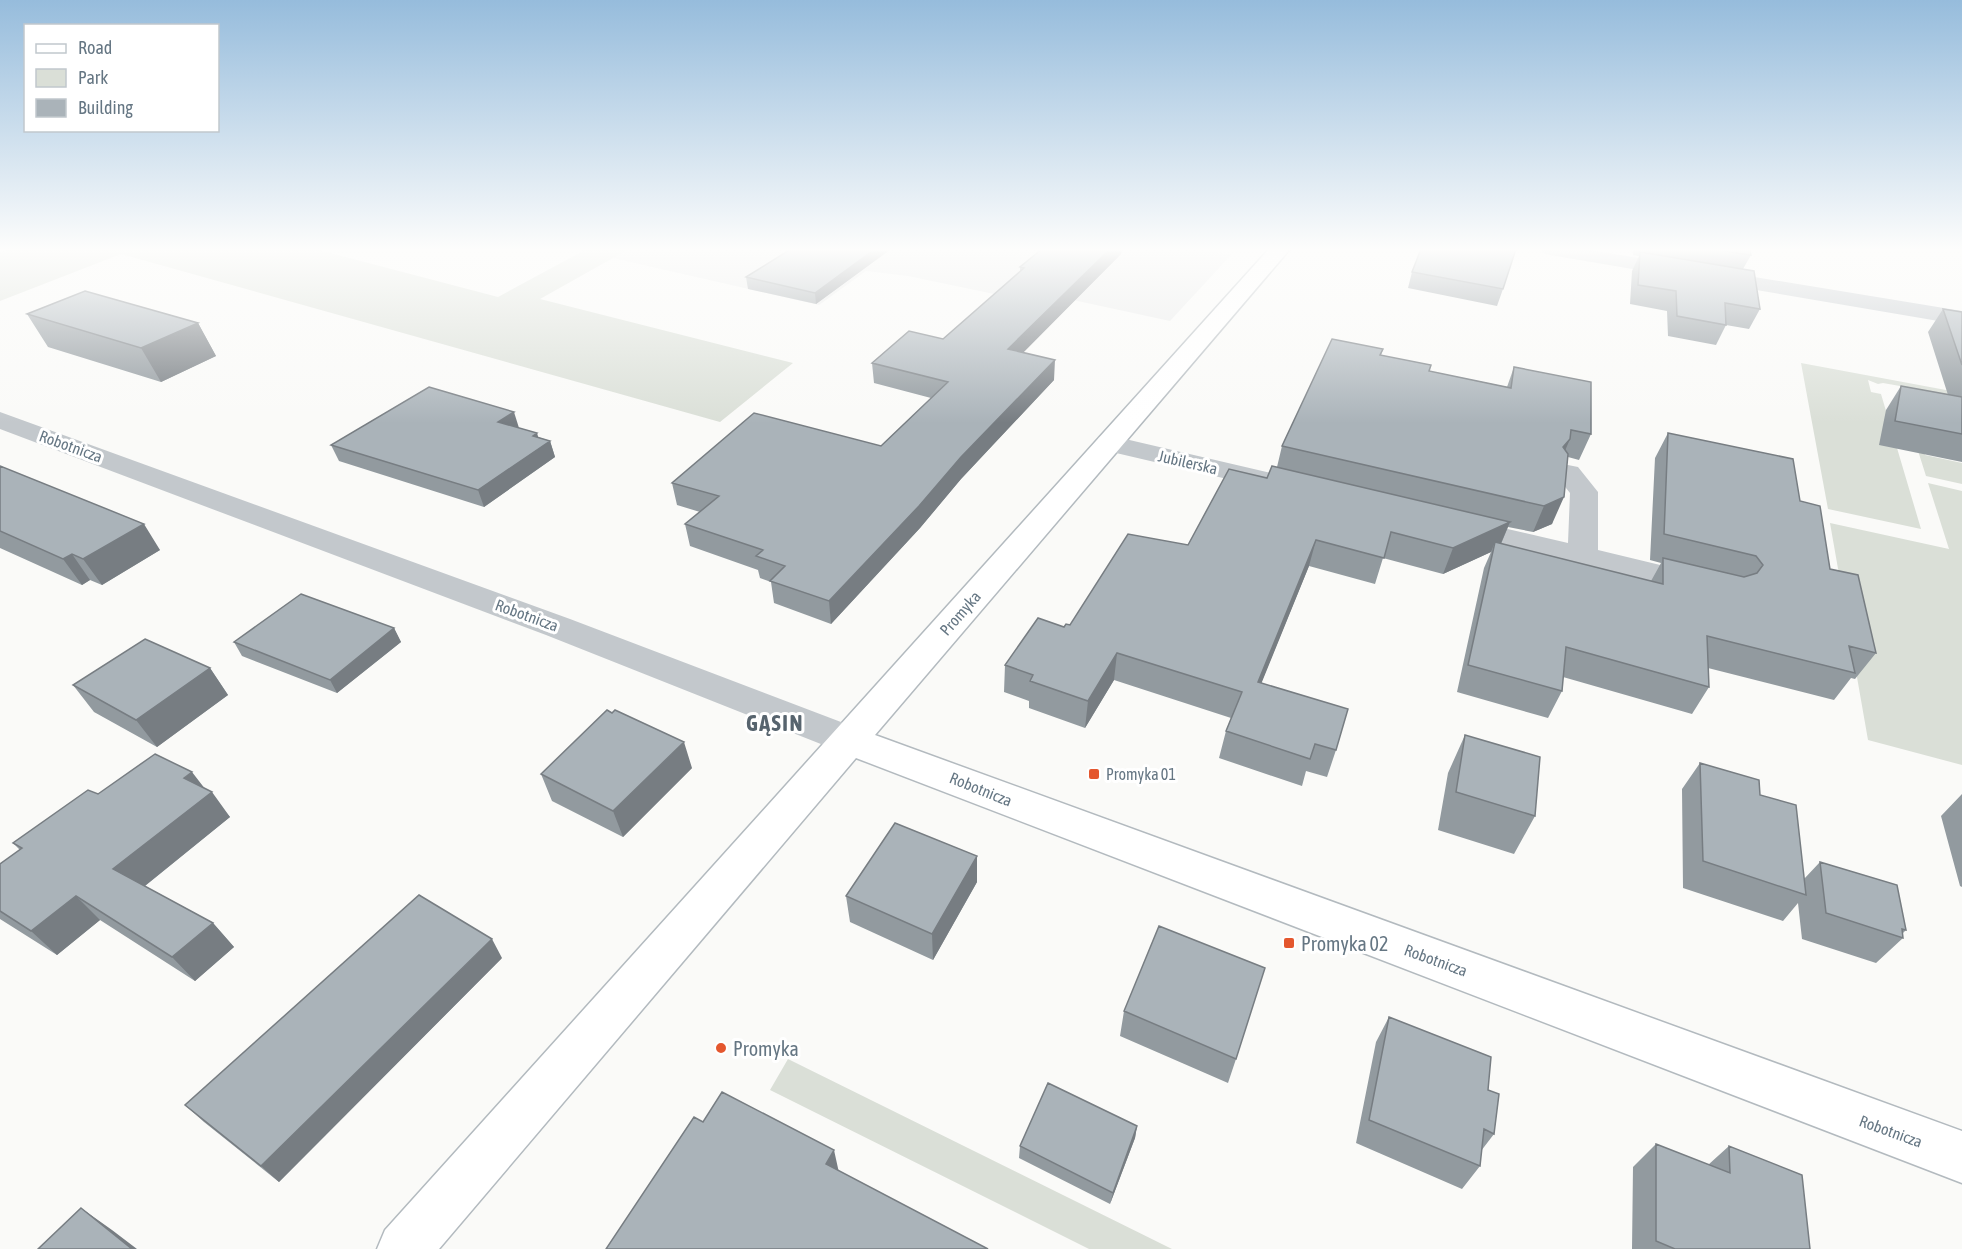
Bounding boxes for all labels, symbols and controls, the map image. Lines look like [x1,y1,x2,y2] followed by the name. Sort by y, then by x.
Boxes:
[24,24,219,132] legend
[78,37,112,58] text: Road
[78,67,108,88] text: Park
[78,97,133,118] text: Building
[37,426,105,466] street label: Robotnicza
[1157,446,1219,478] street label: Jubilerska
[936,587,985,639] street label: Promyka
[493,595,561,635] street label: Robotnicza
[746,710,804,736] district label: GĄSIN
[1106,765,1176,784] place label: Promyka 01
[1087,767,1101,781] marker: Promyka 01
[947,768,1015,810] street label: Robotnicza
[1301,932,1388,955] place label: Promyka 02
[1282,936,1296,950] marker: Promyka 02
[1402,940,1470,980] street label: Robotnicza
[733,1037,799,1060] place label: Promyka
[714,1041,728,1055] marker: Promyka
[1857,1111,1925,1151] street label: Robotnicza

